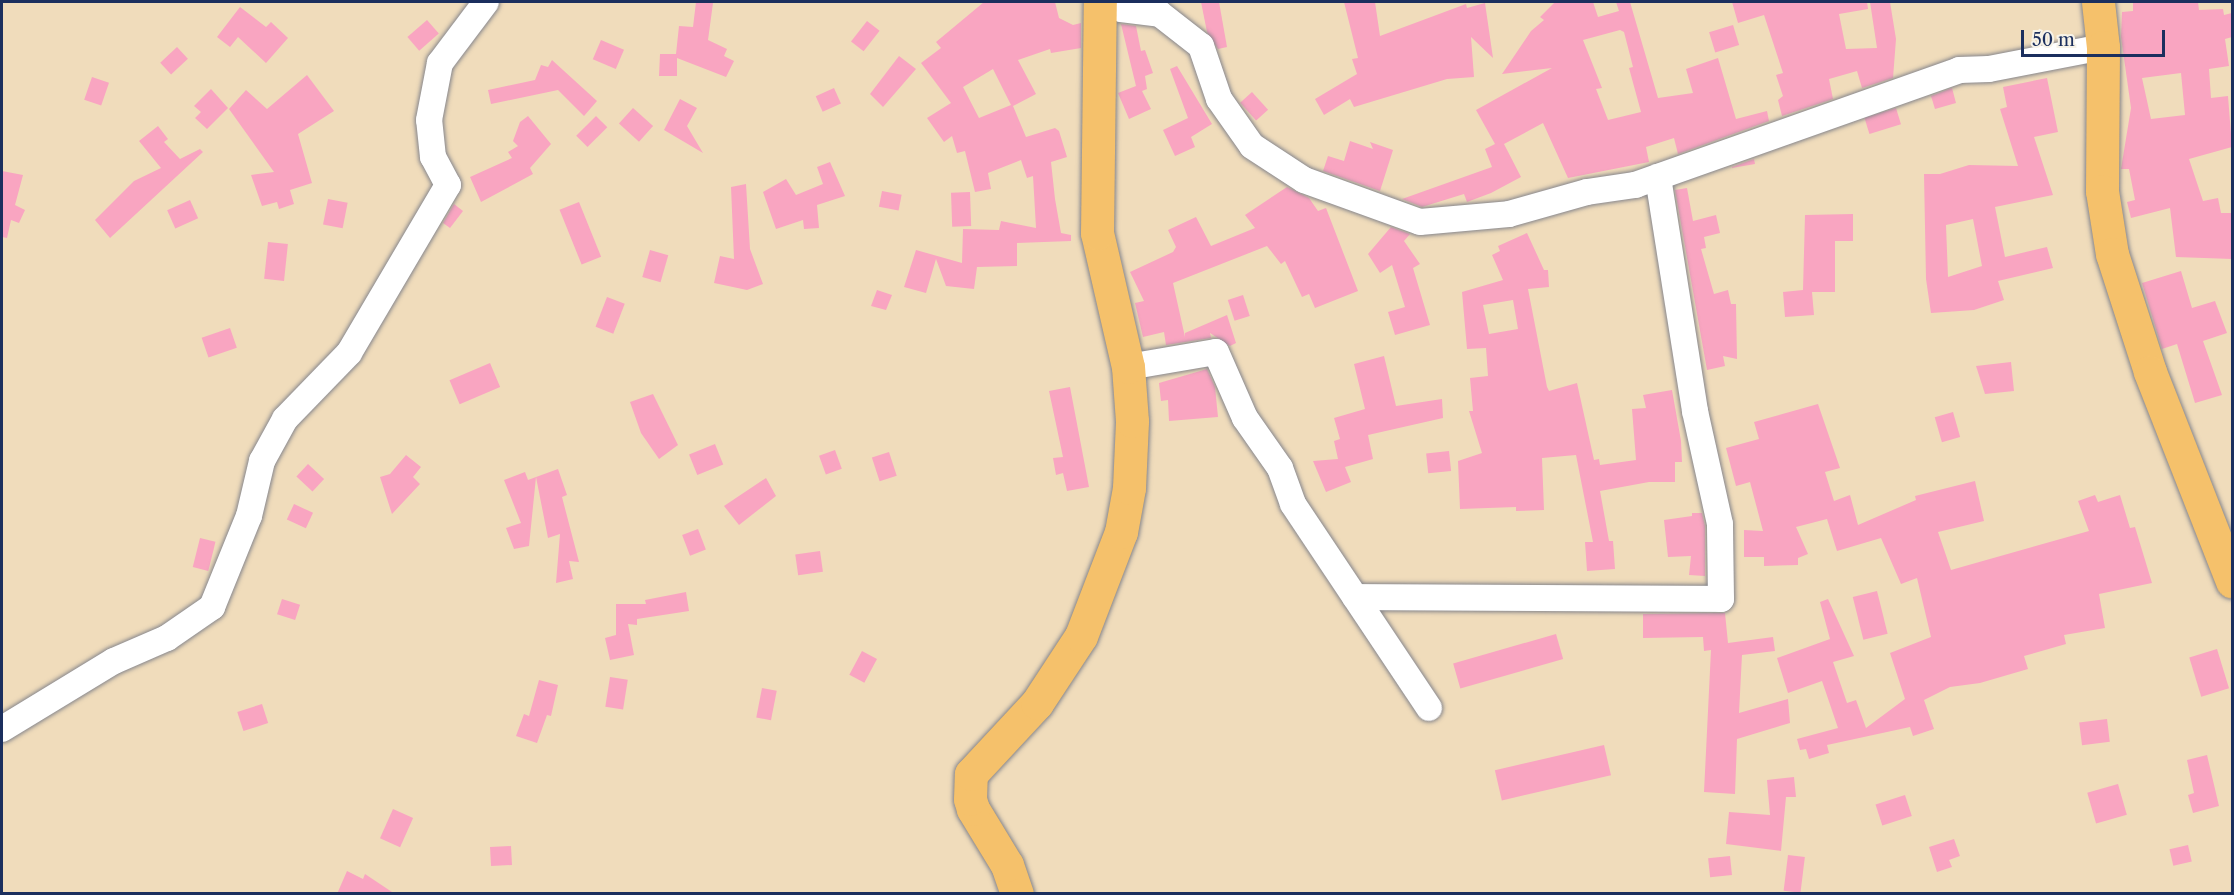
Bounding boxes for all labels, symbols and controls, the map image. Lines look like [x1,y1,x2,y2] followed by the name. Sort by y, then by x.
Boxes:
[2024,18,2168,56] scale bar
[2032,29,2075,51] text: 50 m

